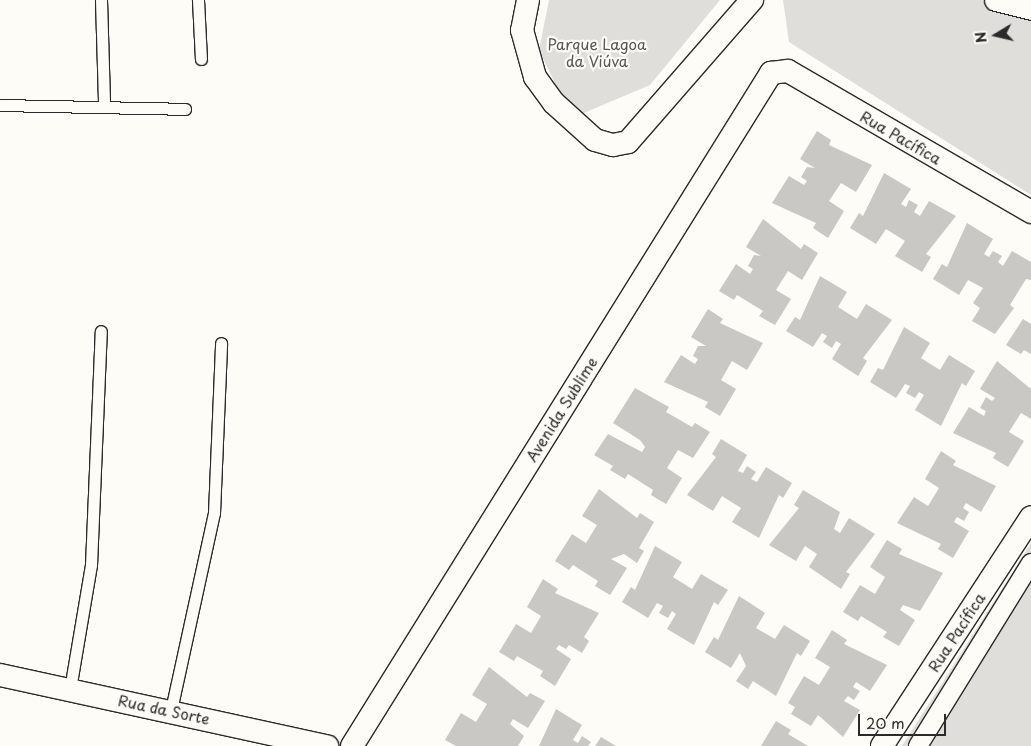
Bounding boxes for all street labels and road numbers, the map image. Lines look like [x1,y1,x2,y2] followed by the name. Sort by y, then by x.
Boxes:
[857,107,945,167] street label: Rua Pacífica
[522,354,600,464] street label: Avenida Sublime
[924,589,988,675] street label: Rua Pacífica
[116,690,212,728] street label: Rua da Sorte

